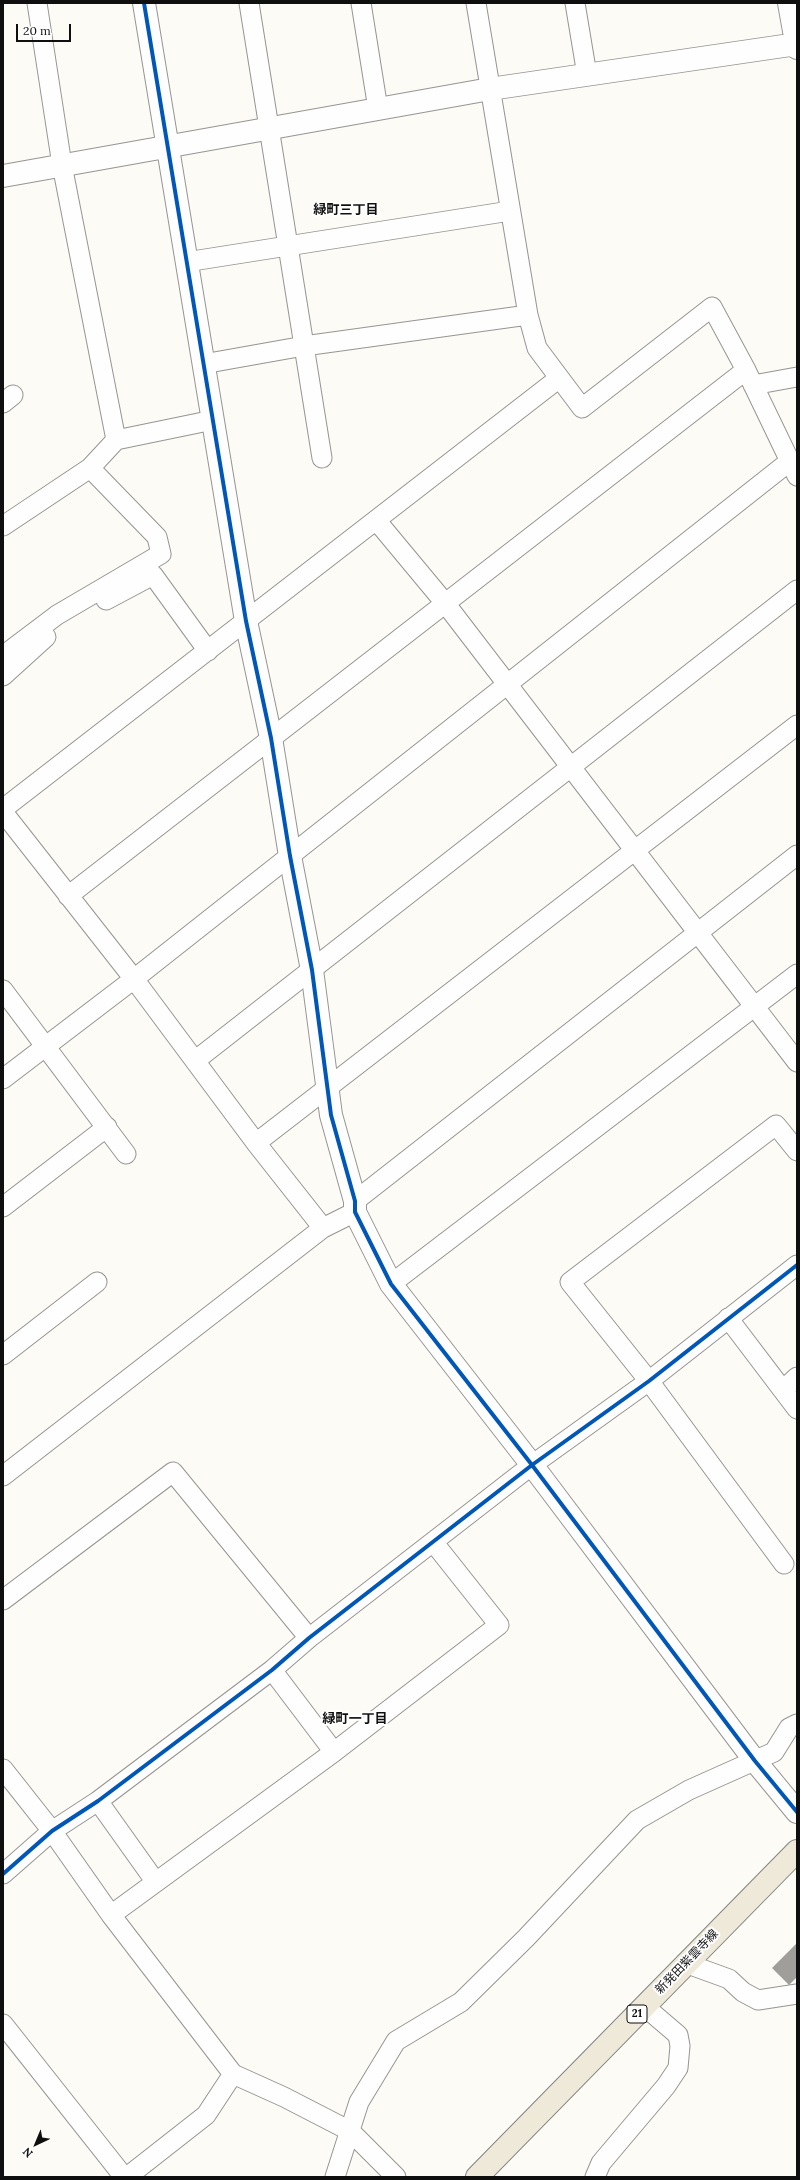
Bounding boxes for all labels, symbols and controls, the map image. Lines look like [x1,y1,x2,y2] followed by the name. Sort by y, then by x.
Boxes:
[18,16,73,42] scale bar
[23,23,51,38] text: 20 m
[314,202,378,218] district label: 緑町三丁目
[323,1711,387,1727] district label: 緑町一丁目
[653,1927,721,1997] street label: 新発田紫雲寺線
[627,2005,647,2023] road number: 21
[16,2124,56,2164] north arrow
[20,2145,36,2161] text: N

